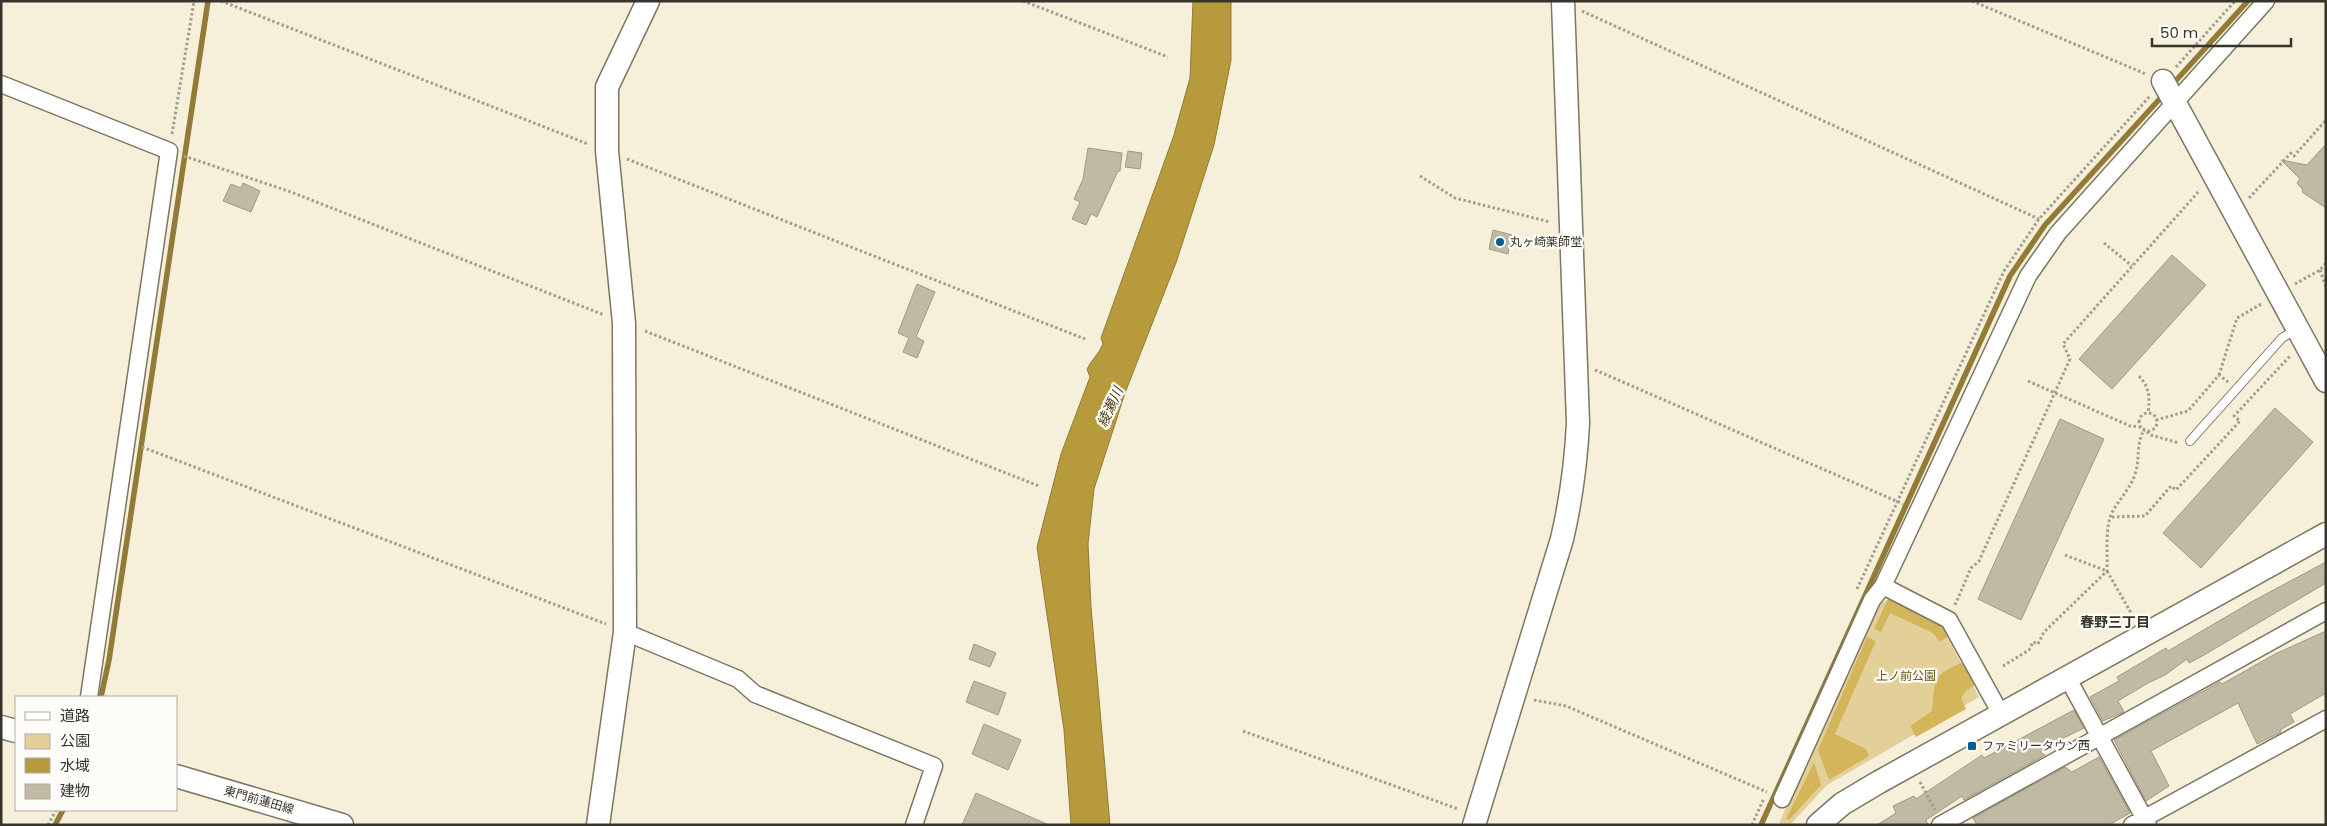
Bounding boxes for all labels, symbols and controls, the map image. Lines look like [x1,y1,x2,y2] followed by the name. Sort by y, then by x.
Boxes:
[2152,15,2291,47] scale bar
[2160,22,2198,43] text: 50 m
[1510,233,1582,250] place label: 丸ヶ崎薬師堂
[1494,236,1506,248] marker: 丸ヶ崎薬師堂
[1092,382,1128,430] water label: 綾瀬川
[2080,612,2150,632] district label: 春野三丁目
[1876,667,1936,684] park label: 上ノ前公園
[15,696,178,811] legend
[60,705,90,726] text: 道路
[60,730,90,751] text: 公園
[1982,737,2090,754] place label: ファミリータウン西
[1966,740,1978,752] marker: ファミリータウン西
[60,755,90,776] text: 水域
[60,780,90,801] text: 建物
[222,781,296,818] street label: 東門前蓮田線

